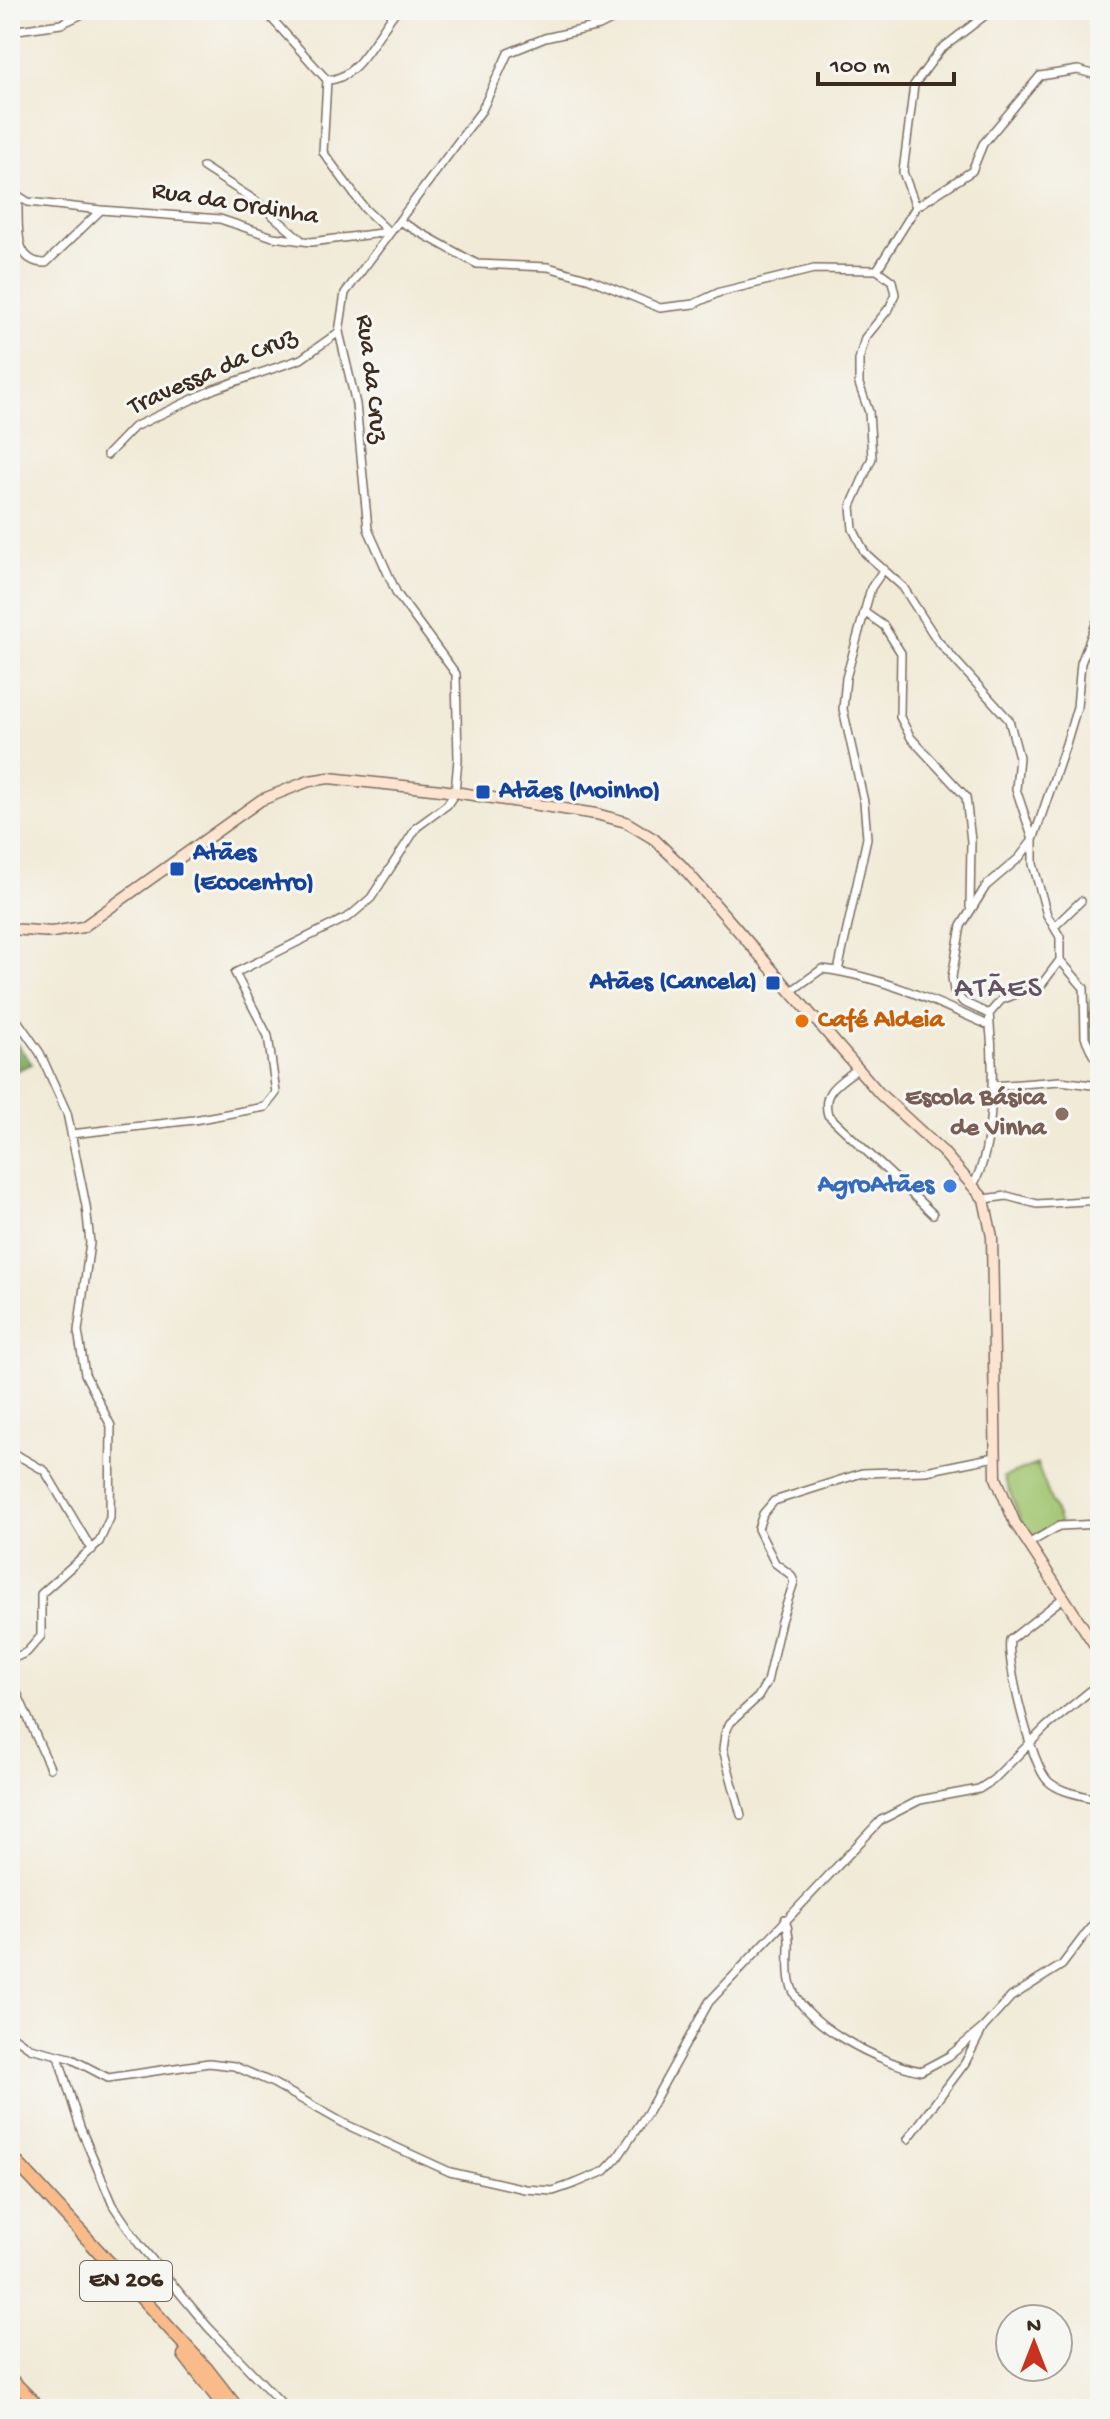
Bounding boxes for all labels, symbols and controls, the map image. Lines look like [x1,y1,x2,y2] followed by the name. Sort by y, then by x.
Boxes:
[818,36,954,86] scale bar
[829,53,890,82] text: 100 m
[149,176,322,234] street label: Rua da Ordinha
[347,313,393,447] street label: Rua da Cruz
[122,321,303,425] street label: Travessa da Cruz
[498,777,660,808] place label: Atães (Moinho)
[474,783,492,801] marker: Atães (Moinho)
[192,839,314,900] place label: Atães (Ecocentro)
[168,860,186,878] marker: Atães (Ecocentro)
[588,968,757,999] place label: Atães (Cancela)
[954,973,1044,1008] district label: ATÃES
[764,974,782,992] marker: Atães (Cancela)
[818,1006,945,1037] place label: Café Aldeia
[793,1012,811,1030] marker: Café Aldeia
[905,1084,1048,1145] place label: Escola Básica de Vinha
[1053,1105,1071,1123] marker: Escola Básica de Vinha
[817,1171,935,1202] place label: AgroAtães
[941,1177,959,1195] marker: AgroAtães
[80,2261,172,2301] road number: EN 206
[994,2303,1074,2383] north arrow
[1027,2314,1041,2340] text: N

